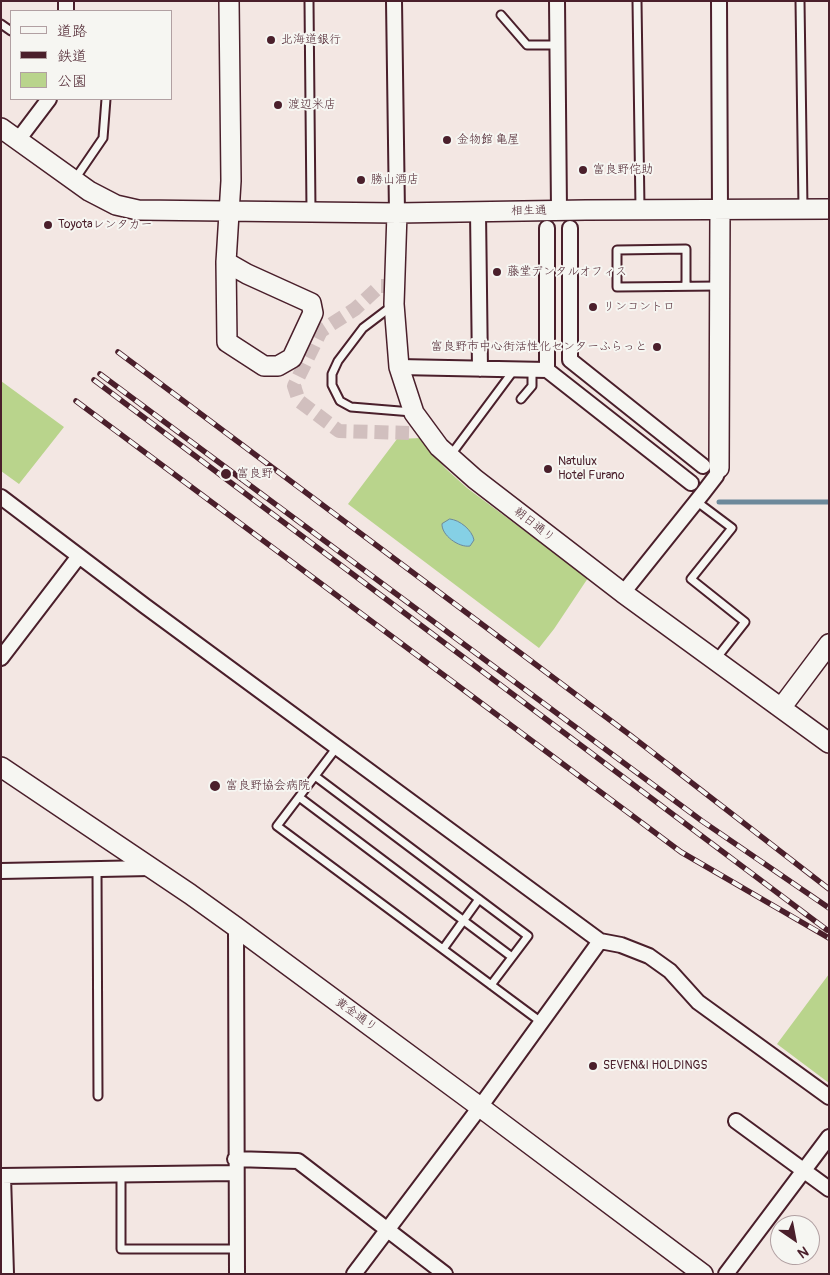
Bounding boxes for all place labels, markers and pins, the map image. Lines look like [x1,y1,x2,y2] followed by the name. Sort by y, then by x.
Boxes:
[281,33,341,47] place label: 北海道銀行
[265,34,277,46] marker: 北海道銀行
[288,98,336,112] place label: 渡辺米店
[272,99,284,111] marker: 渡辺米店
[457,133,520,147] place label: 金物館 亀屋
[441,134,453,146] marker: 金物館 亀屋
[593,163,653,177] place label: 富良野侘助
[577,164,589,176] marker: 富良野侘助
[371,173,419,187] place label: 勝山酒店
[355,174,367,186] marker: 勝山酒店
[58,218,153,232] place label: Toyotaレンタカー
[42,219,54,231] marker: Toyotaレンタカー
[507,265,627,279] place label: 藤堂デンタルオフィス
[491,266,503,278] marker: 藤堂デンタルオフィス
[603,300,675,314] place label: リンコントロ
[587,301,599,313] marker: リンコントロ
[431,340,647,354] place label: 富良野市中心街活性化センターふらっと
[651,341,663,353] marker: 富良野市中心街活性化センターふらっと
[558,455,624,483] place label: Natulux Hotel Furano
[542,463,554,475] marker: Natulux Hotel Furano
[219,467,233,481] marker: 富良野
[237,467,273,481] place label: 富良野
[208,779,222,793] marker: 富良野協会病院
[226,779,310,793] place label: 富良野協会病院
[603,1059,707,1073] place label: SEVEN&I HOLDINGS
[587,1060,599,1072] marker: SEVEN&I HOLDINGS

